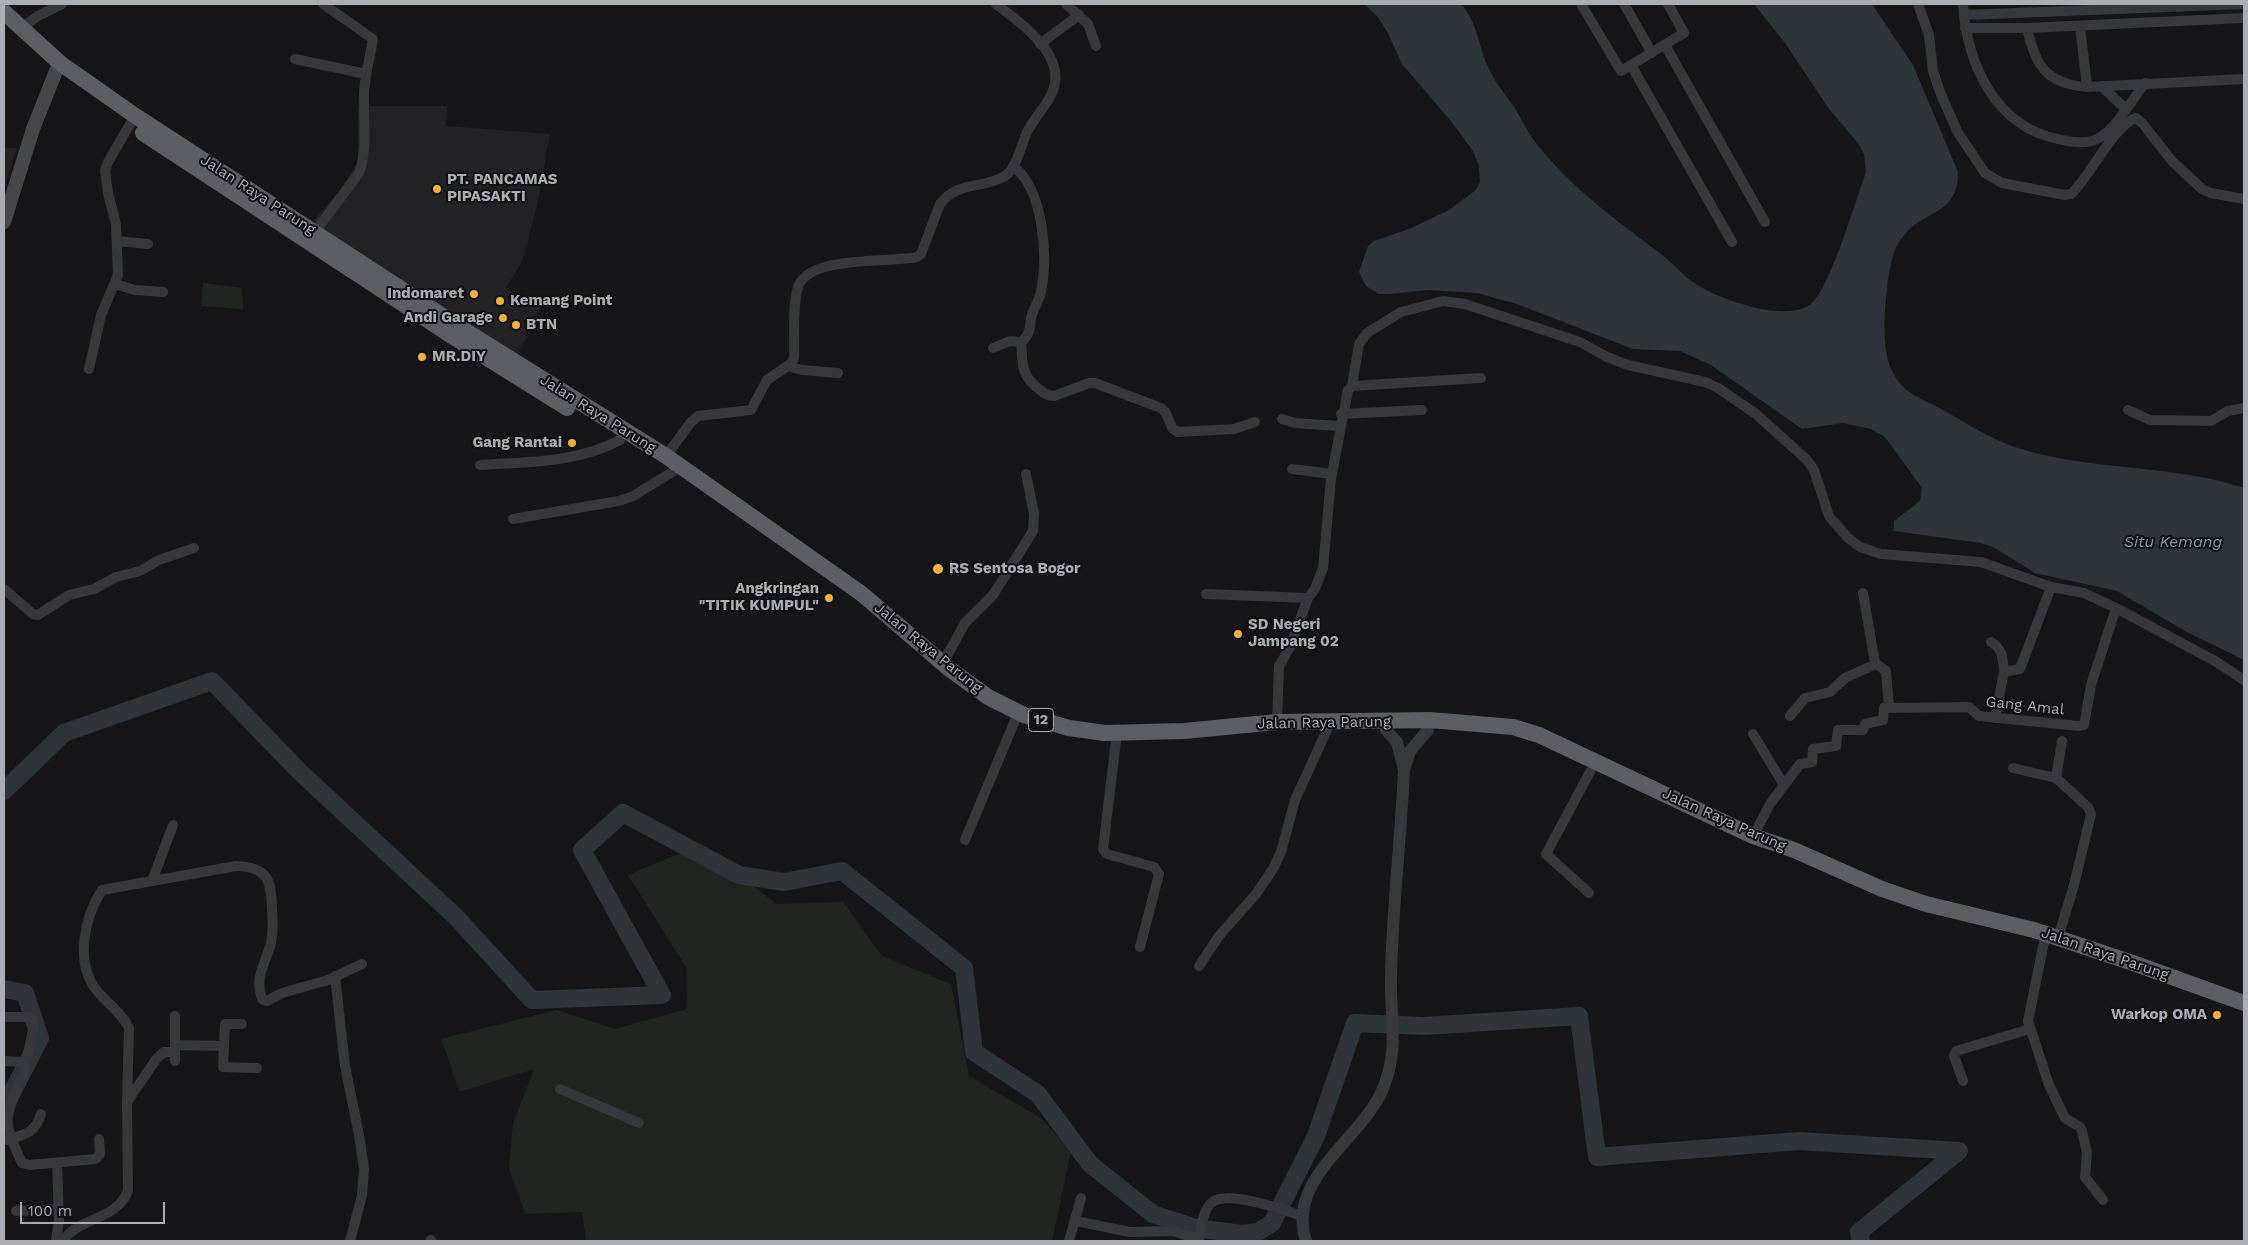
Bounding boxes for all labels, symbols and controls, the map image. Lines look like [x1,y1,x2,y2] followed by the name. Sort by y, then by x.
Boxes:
[197,151,319,239] street label: Jalan Raya Parung
[447,171,557,206] place label: PT. PANCAMAS PIPASAKTI
[431,183,443,195] marker: PT. PANCAMAS PIPASAKTI
[387,285,464,303] place label: Indomaret
[468,288,480,300] marker: Indomaret
[510,292,612,310] place label: Kemang Point
[494,295,506,307] marker: Kemang Point
[404,309,493,327] place label: Andi Garage
[497,312,509,324] marker: Andi Garage
[526,316,557,334] place label: BTN
[510,319,522,331] marker: BTN
[432,348,486,366] place label: MR.DIY
[416,351,428,363] marker: MR.DIY
[537,371,659,457] street label: Jalan Raya Parung
[472,434,562,452] place label: Gang Rantai
[566,437,578,449] marker: Gang Rantai
[2124,532,2222,552] water label: Situ Kemang
[949,560,1080,578] place label: RS Sentosa Bogor
[931,562,945,576] marker: RS Sentosa Bogor
[699,580,819,615] place label: Angkringan "TITIK KUMPUL"
[823,592,835,604] marker: Angkringan "TITIK KUMPUL"
[870,599,986,697] street label: Jalan Raya Parung
[1248,616,1339,651] place label: SD Negeri Jampang 02
[1232,628,1244,640] marker: SD Negeri Jampang 02
[1985,693,2065,719] street label: Gang Amal
[1028,708,1054,732] road number: 12
[1257,713,1391,733] street label: Jalan Raya Parung
[1659,785,1789,855] street label: Jalan Raya Parung
[2039,924,2171,984] street label: Jalan Raya Parung
[2111,1006,2207,1024] place label: Warkop OMA
[2211,1009,2223,1021] marker: Warkop OMA
[22,1192,168,1224] scale bar
[28,1202,72,1220] text: 100 m

